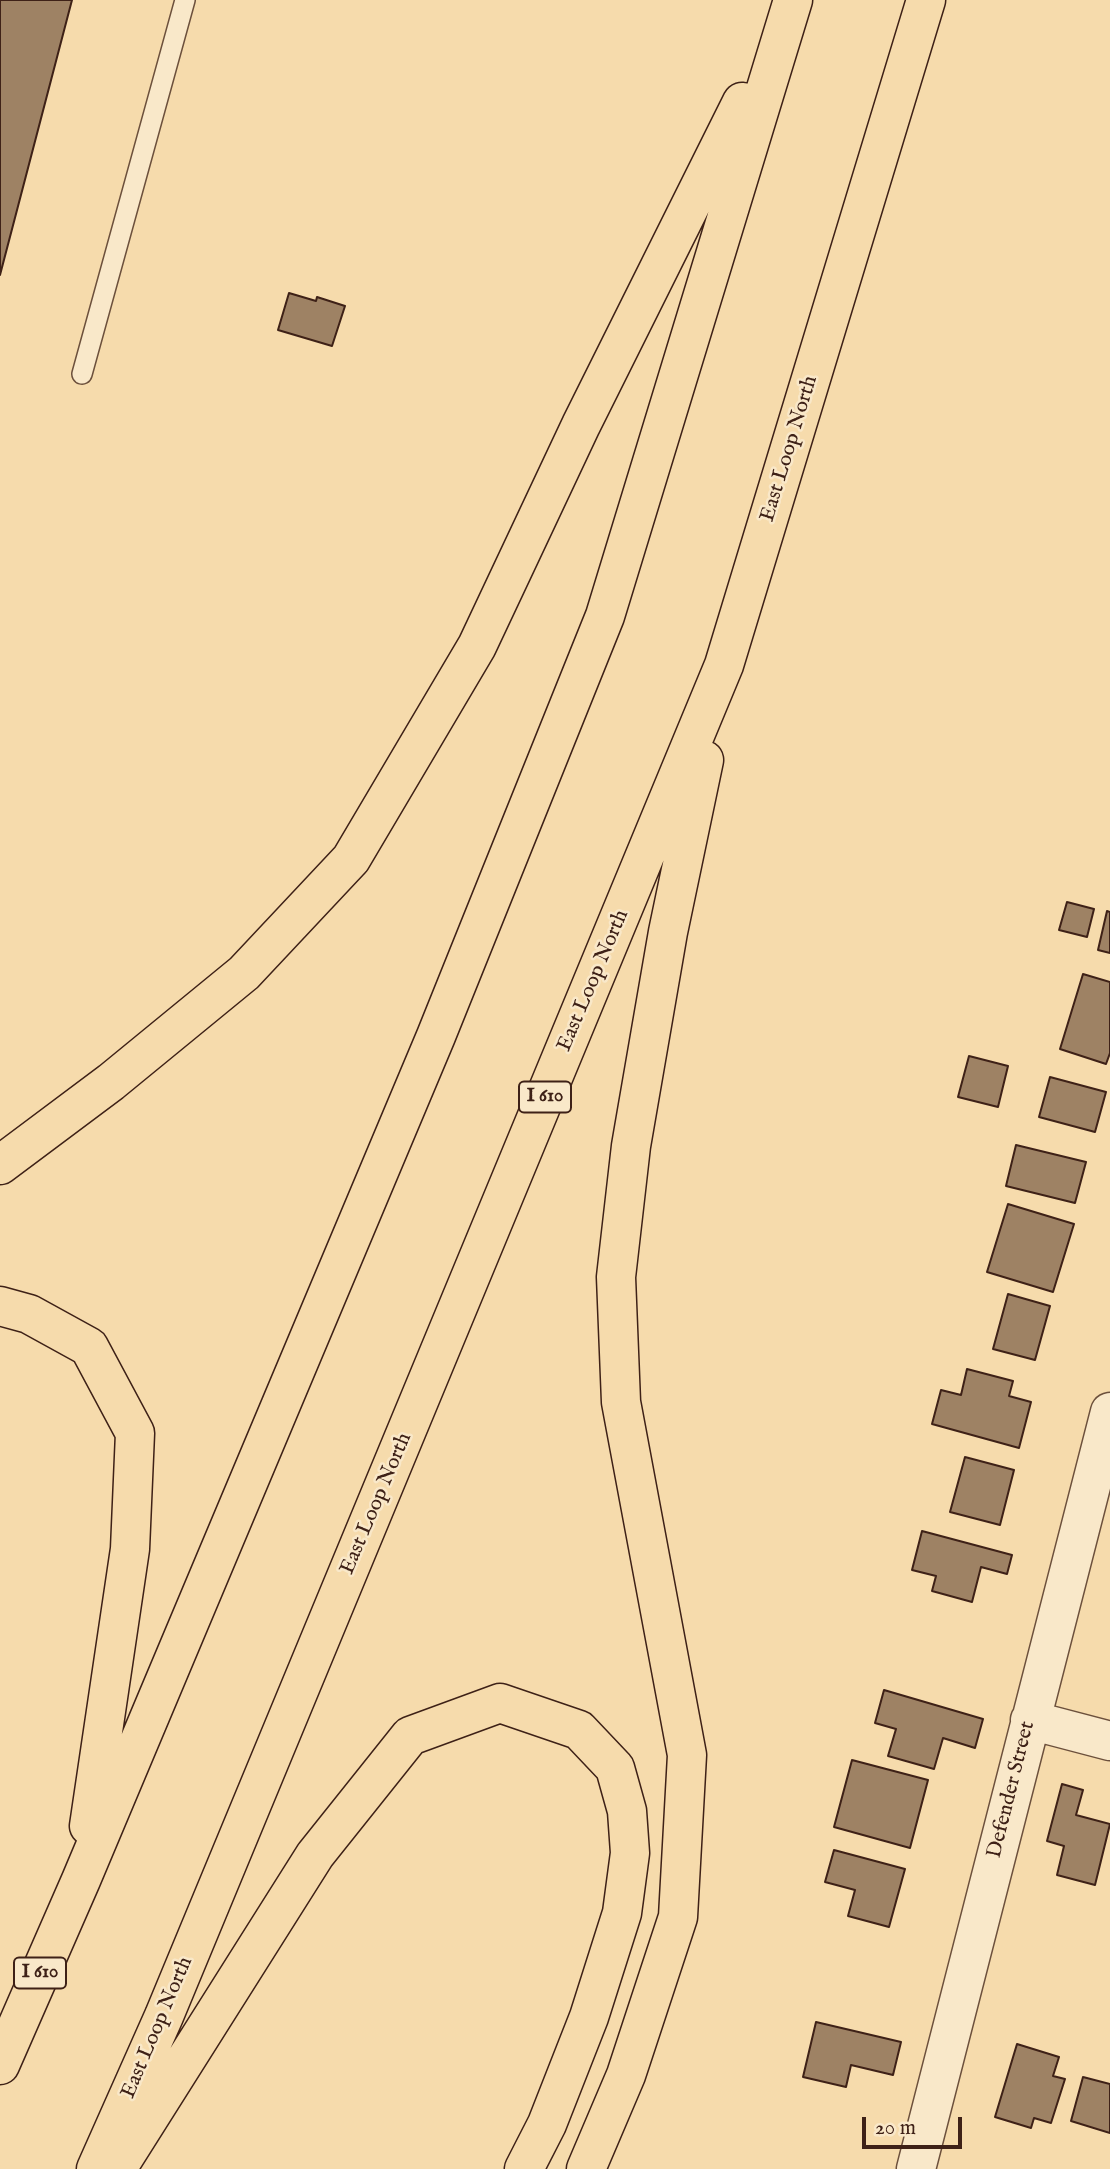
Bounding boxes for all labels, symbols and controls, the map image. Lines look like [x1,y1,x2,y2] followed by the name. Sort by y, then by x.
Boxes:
[756,373,824,525] street label: East Loop North
[553,906,635,1056] street label: East Loop North
[519,1082,571,1112] road number: I 610
[336,1429,418,1579] street label: East Loop North
[983,1719,1041,1861] street label: Defender Street
[117,1953,199,2103] street label: East Loop North
[14,1957,66,1988] road number: I 610
[865,2102,965,2146] scale bar
[875,2115,916,2142] text: 20 m

